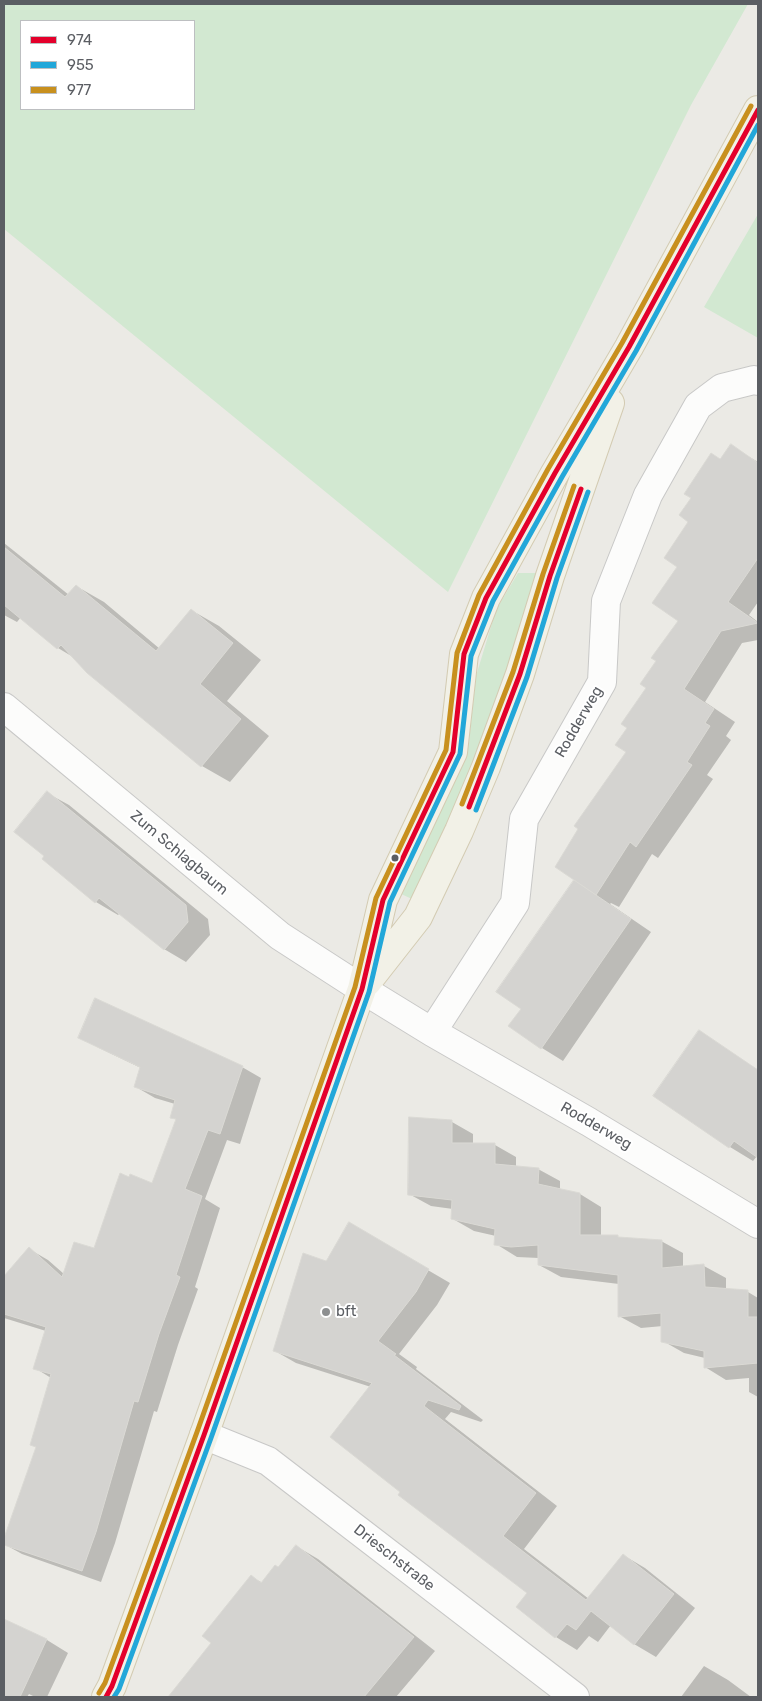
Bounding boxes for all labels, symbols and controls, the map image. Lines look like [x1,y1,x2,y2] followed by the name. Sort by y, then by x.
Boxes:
[20,20,195,110] legend
[67,31,92,49] text: 974
[67,56,94,74] text: 955
[67,81,91,99] text: 977
[551,683,607,761] street label: Rodderweg
[126,807,232,899] street label: Zum Schlagbaum
[390,853,400,863] unlabelled marker
[557,1098,635,1154] street label: Rodderweg
[336,1303,356,1321] place label: bft
[320,1306,332,1318] marker: bft
[350,1521,438,1595] street label: Drieschstraße

